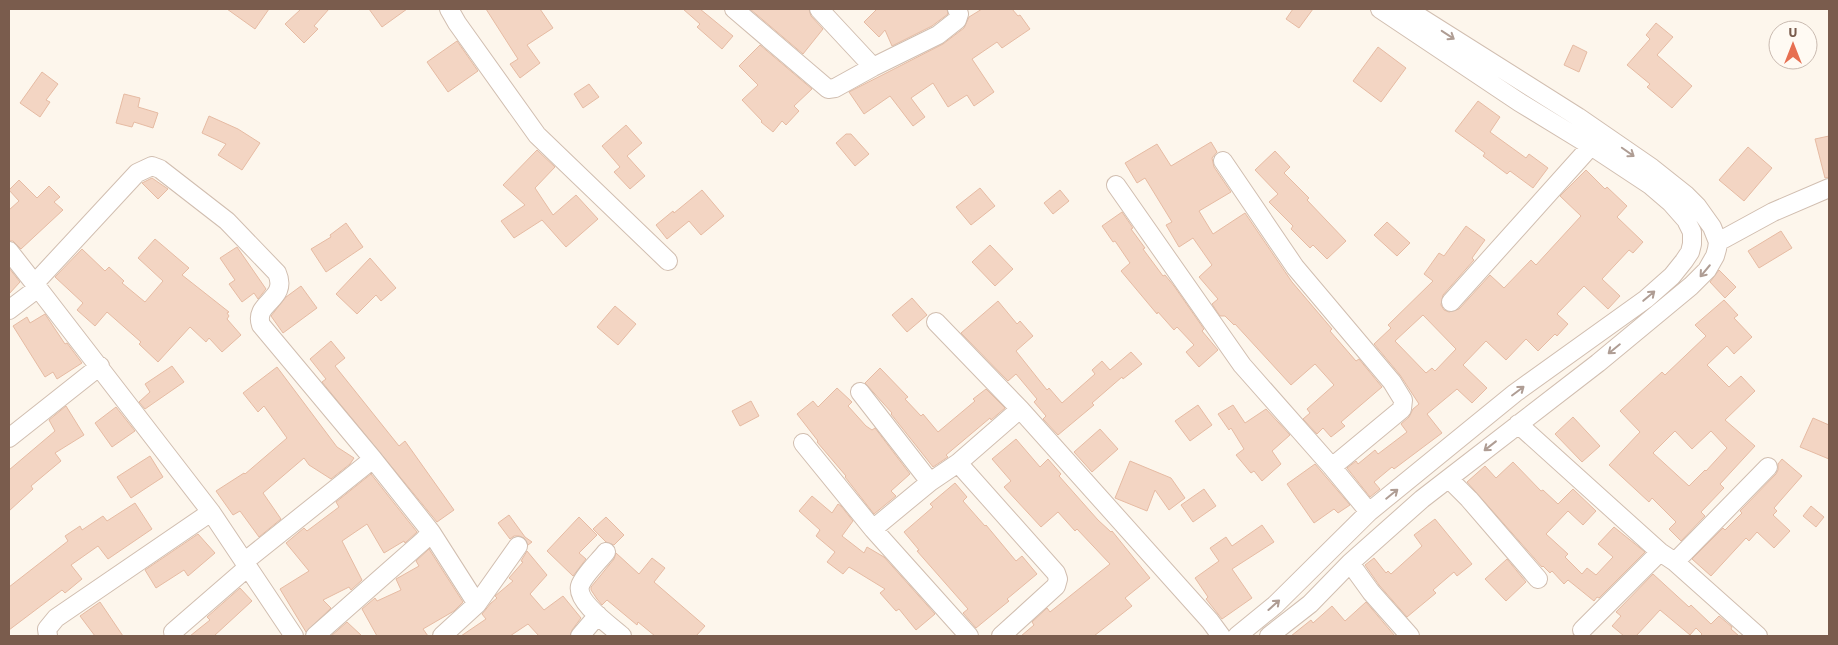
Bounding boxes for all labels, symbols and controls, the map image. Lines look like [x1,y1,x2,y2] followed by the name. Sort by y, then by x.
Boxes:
[1768,20,1818,70] north arrow
[1788,23,1798,43] text: U
[1440,31,1454,41] one-way arrow
[1621,147,1635,157] one-way arrow
[1699,264,1710,277] one-way arrow
[1643,290,1656,301] one-way arrow
[1608,344,1621,355] one-way arrow
[1511,386,1525,396] one-way arrow
[1484,441,1497,452] one-way arrow
[1385,488,1398,499] one-way arrow
[1268,600,1281,611] one-way arrow

